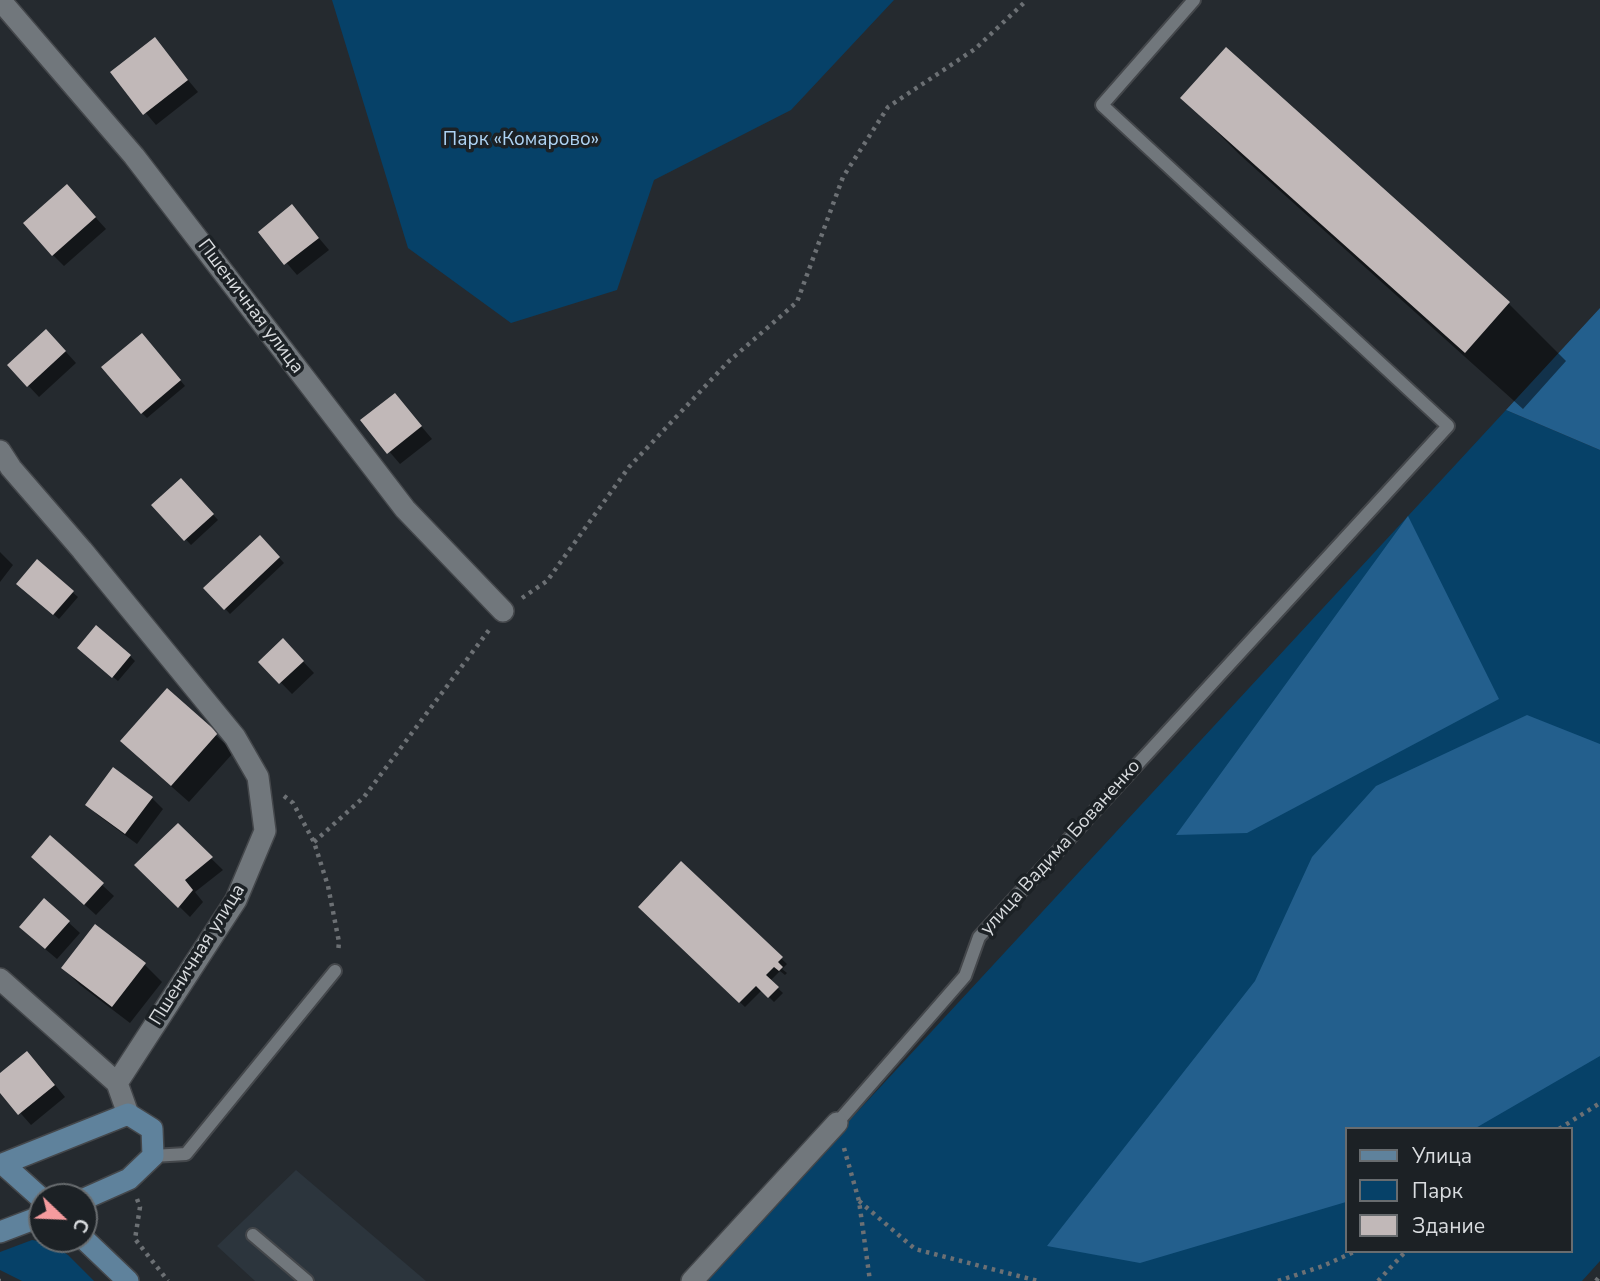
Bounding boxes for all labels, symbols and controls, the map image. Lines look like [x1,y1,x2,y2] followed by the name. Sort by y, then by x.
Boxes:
[443,129,599,151] park label: Парк «Комарово»
[192,235,308,379] street label: Пшеничная улица
[976,756,1146,940] street label: улица Вадима Бованенко
[145,880,251,1030] street label: Пшеничная улица
[1344,1127,1572,1253] legend
[1412,1142,1472,1170] text: Улица
[1412,1177,1463,1205] text: Парк
[28,1183,98,1253] north arrow
[1412,1212,1485,1240] text: Здание
[66,1214,95,1236] text: С

